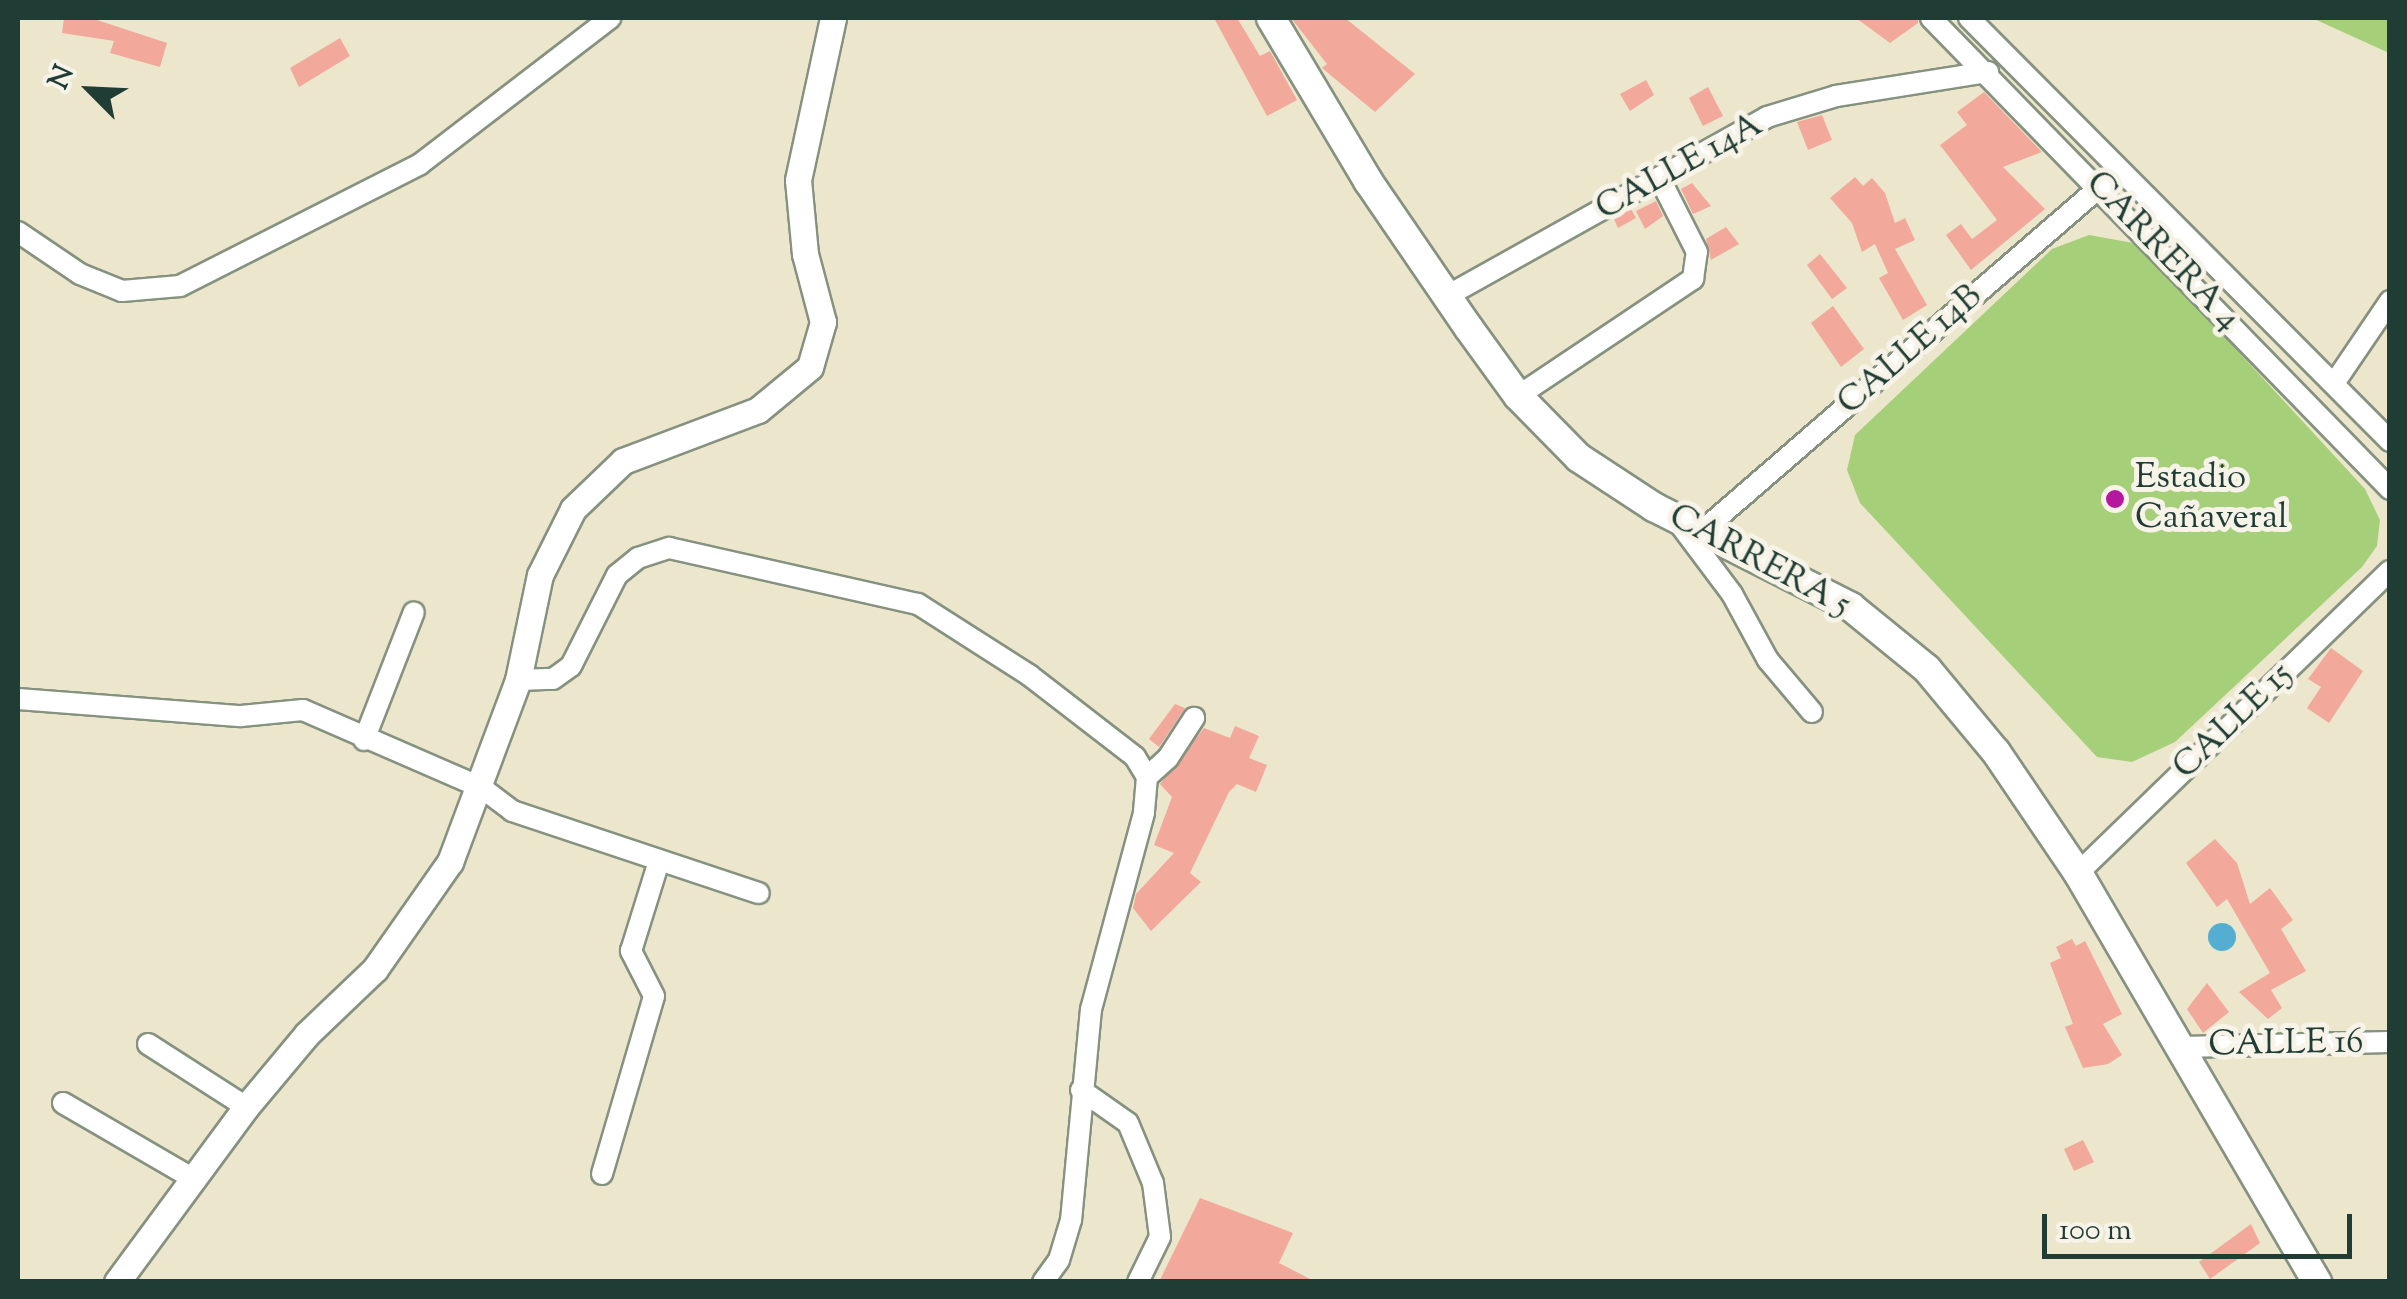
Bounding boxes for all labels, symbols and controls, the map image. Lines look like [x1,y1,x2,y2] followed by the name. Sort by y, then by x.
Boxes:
[40,40,140,140] north arrow
[40,59,85,96] text: N
[1589,105,1771,231] street label: CALLE 14A
[2076,164,2248,340] street label: CARRERA 4
[1830,277,1992,425] street label: CALLE 14B
[2135,458,2288,540] place label: Estadio Cañaveral
[2104,488,2126,510] marker: Estadio Cañaveral
[1661,497,1857,627] street label: CARRERA 5
[2166,655,2302,789] street label: CALLE 15
[2208,1023,2364,1067] street label: CALLE 16
[2047,1194,2357,1256] scale bar
[2059,1210,2132,1253] text: 100 m

